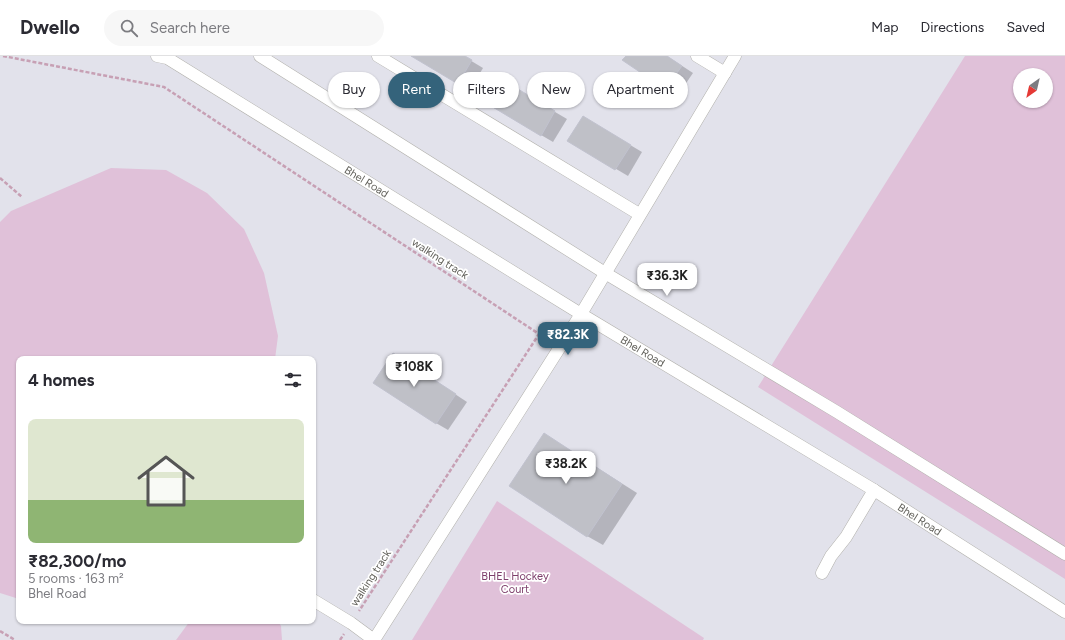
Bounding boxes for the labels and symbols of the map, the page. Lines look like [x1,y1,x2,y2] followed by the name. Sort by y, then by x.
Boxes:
[1013,68,1053,108] north arrow
[342,163,391,200] street label: Bhel Road
[409,236,471,282] street label: walking track
[634,263,700,297] pin: ₹36.3K
[535,322,601,356] pin: ₹82.3K
[618,333,667,369] street label: Bhel Road
[386,354,442,388] pin: ₹108K
[533,451,599,485] pin: ₹38.2K
[895,500,944,538] street label: Bhel Road
[348,547,394,609] street label: walking track
[481,570,549,596] park label: BHEL Hockey Court

